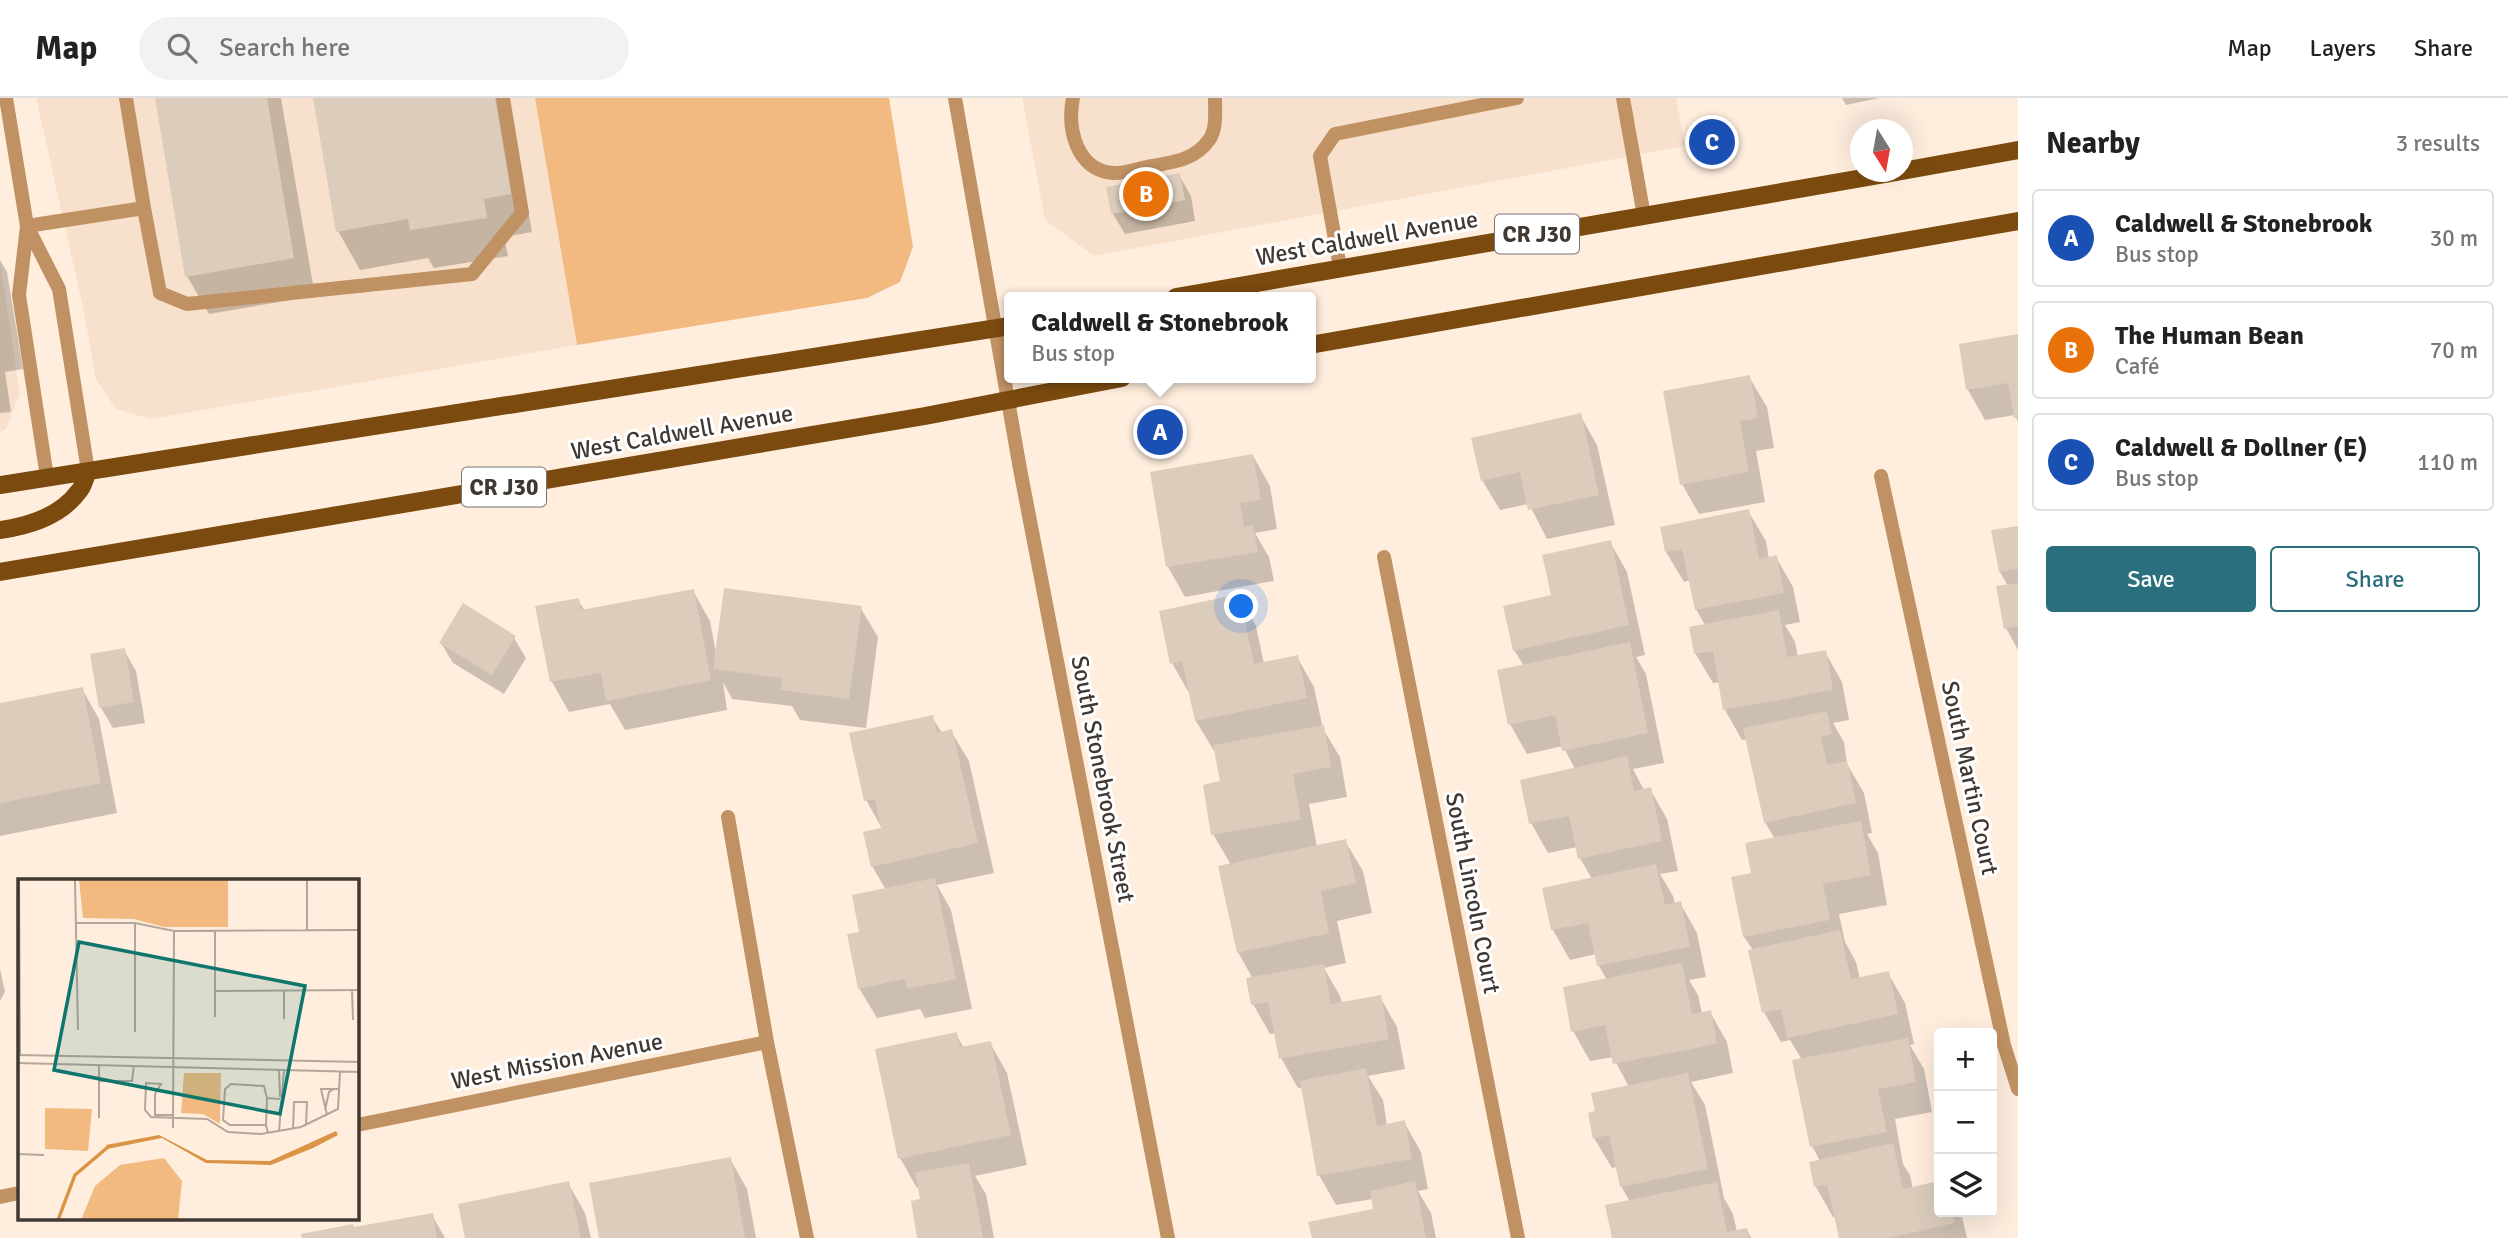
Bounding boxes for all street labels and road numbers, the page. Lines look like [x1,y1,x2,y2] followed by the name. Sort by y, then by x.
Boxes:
[1254,204,1480,272] street label: West Caldwell Avenue
[1495,214,1579,253] road number: CR J30
[569,398,795,466] street label: West Caldwell Avenue
[462,468,546,506] road number: CR J30
[1064,653,1142,905] street label: South Stonebrook Street
[1935,678,2005,878] street label: South Martin Court
[1439,790,1507,996] street label: South Lincoln Court
[449,1026,665,1096] street label: West Mission Avenue

